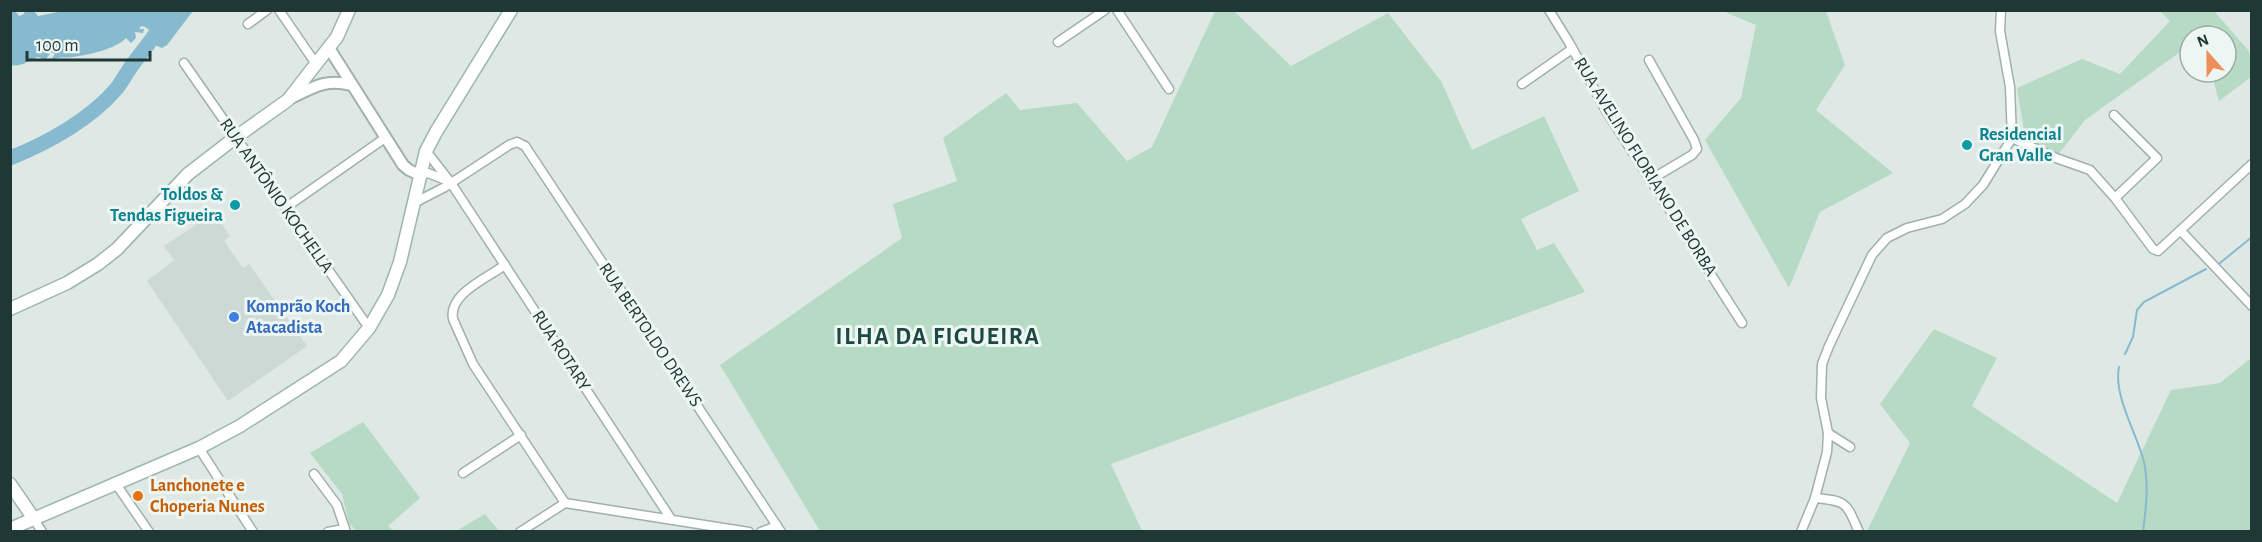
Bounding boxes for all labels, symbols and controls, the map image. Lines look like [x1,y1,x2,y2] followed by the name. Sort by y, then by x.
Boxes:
[27,24,150,62] scale bar
[2178,24,2238,84] north arrow
[2195,31,2211,50] text: N
[36,37,79,55] text: 100 m
[1570,55,1720,280] street label: RUA AVELINO FLORIANO DE BORBA
[216,114,339,277] street label: RUA ANTÔNIO KOCHELLA
[1979,126,2062,165] place label: Residencial Gran Valle
[1960,138,1974,152] marker: Residencial Gran Valle
[110,186,223,225] place label: Toldos & Tendas Figueira
[228,198,242,212] marker: Toldos & Tendas Figueira
[595,260,705,410] street label: RUA BERTOLDO DREWS
[246,298,350,337] place label: Komprão Koch Atacadista
[528,308,594,395] street label: RUA ROTARY
[227,310,241,324] marker: Komprão Koch Atacadista
[836,325,1040,349] district label: ILHA DA FIGUEIRA
[150,477,265,516] place label: Lanchonete e Choperia Nunes
[131,489,145,503] marker: Lanchonete e Choperia Nunes

